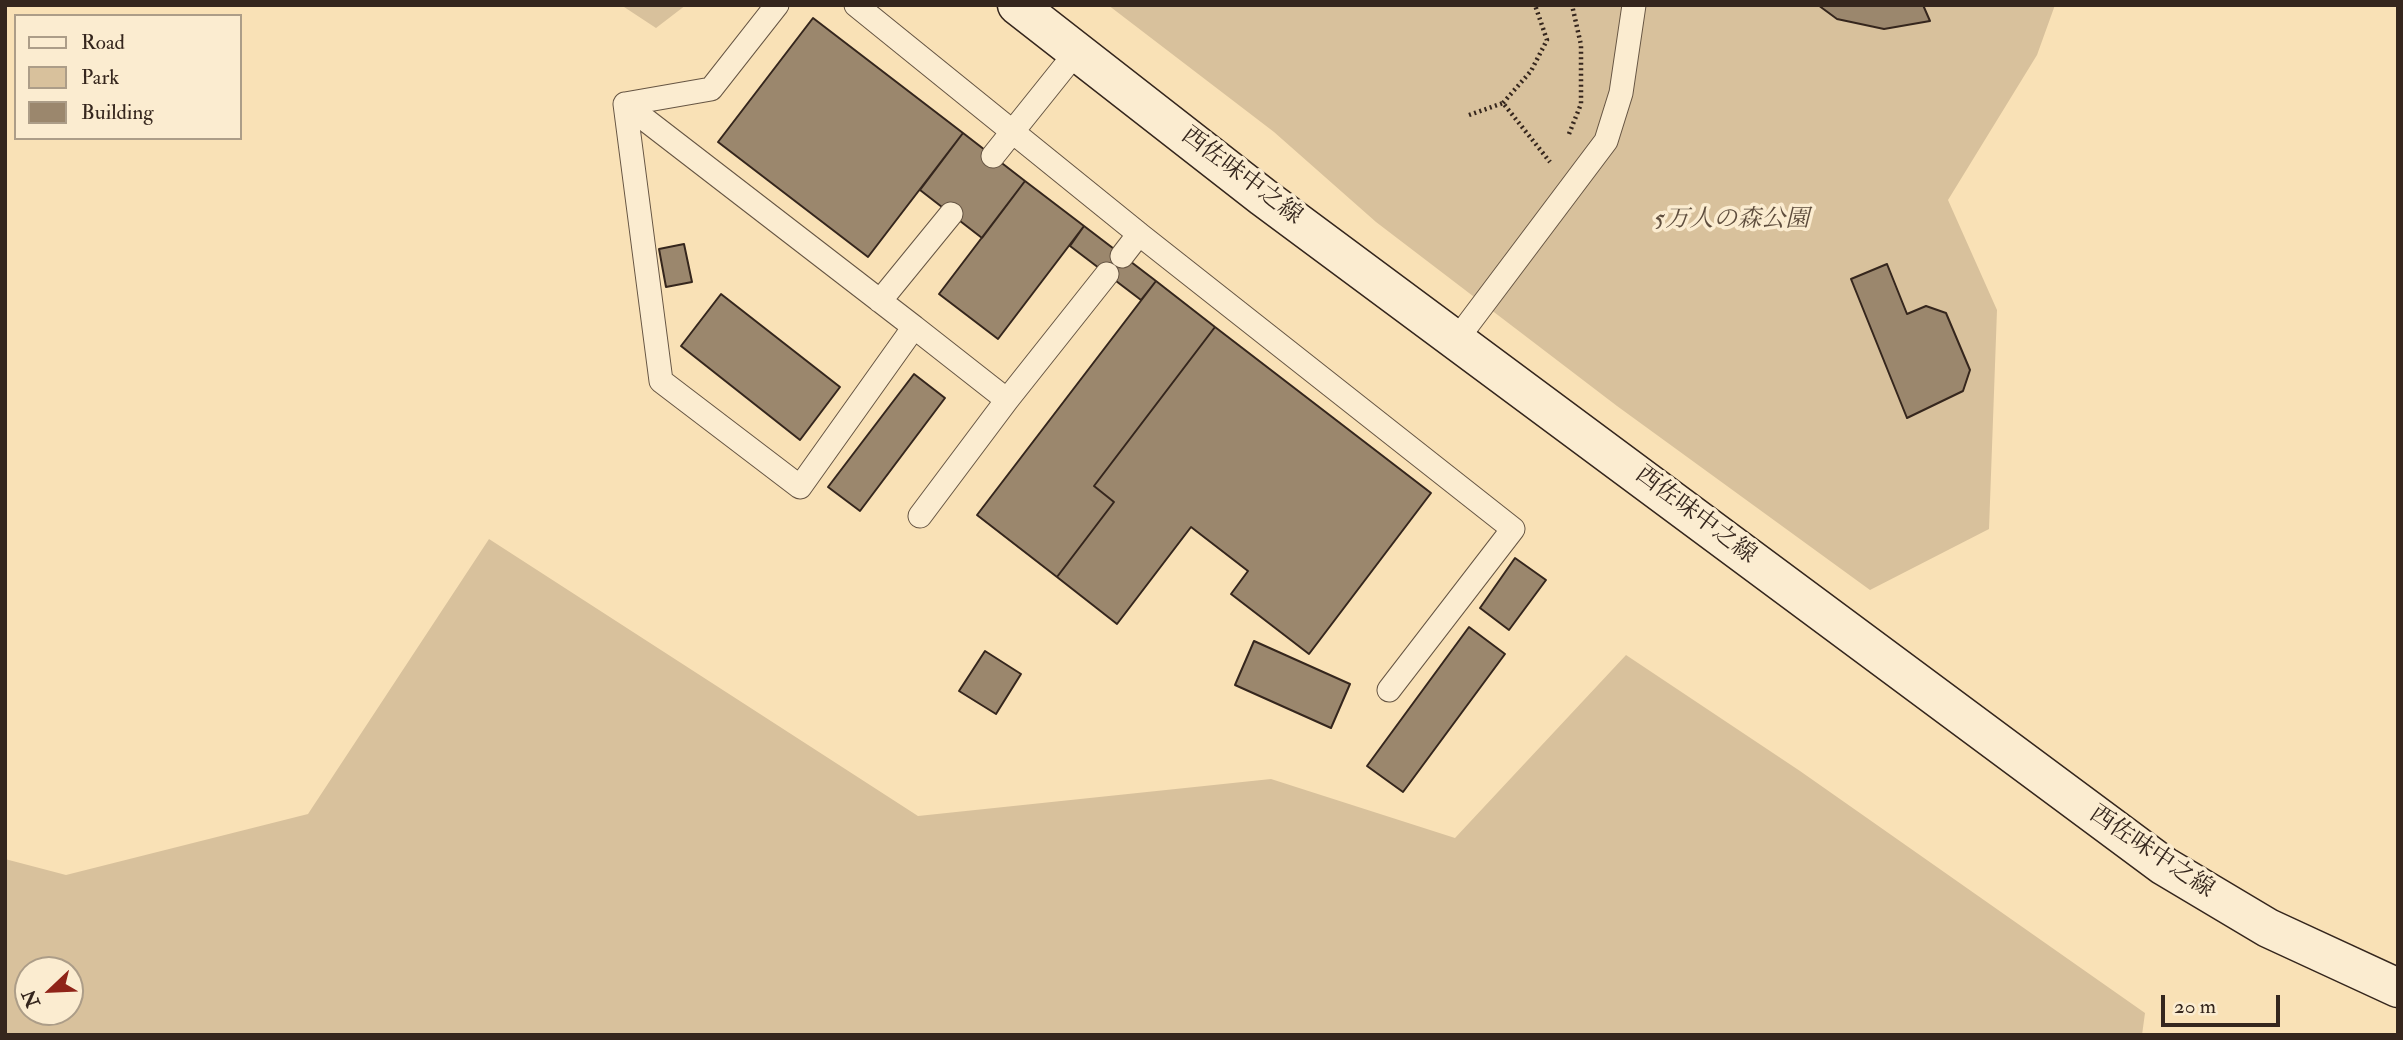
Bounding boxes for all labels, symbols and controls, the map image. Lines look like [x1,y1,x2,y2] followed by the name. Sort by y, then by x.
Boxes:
[14,14,242,140] legend
[81,29,125,56] text: Road
[81,64,119,91] text: Park
[81,99,154,126] text: Building
[1175,122,1307,232] street label: 西佐味中之線
[1655,207,1809,235] park label: 5万人の森公園
[1629,461,1761,571] street label: 西佐味中之線
[2083,801,2219,905] street label: 西佐味中之線
[14,956,84,1026] north arrow
[2165,981,2284,1025] scale bar
[17,986,46,1011] text: N
[2174,993,2216,1020] text: 20 m

